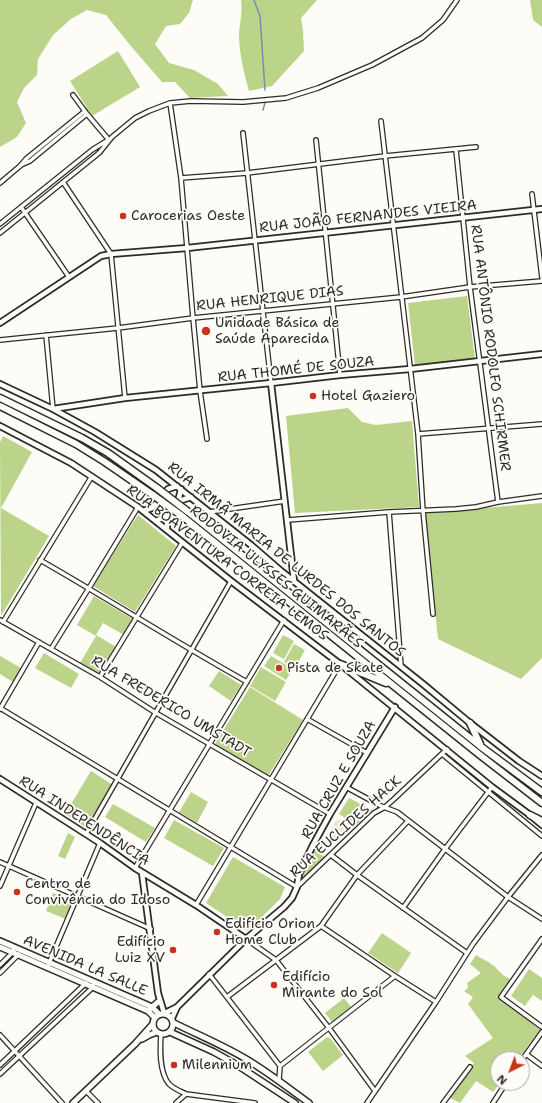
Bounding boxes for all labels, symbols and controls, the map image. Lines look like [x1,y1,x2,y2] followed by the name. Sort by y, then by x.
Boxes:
[258,197,478,237] street label: RUA JOÃO FERNANDES VIEIRA
[131,208,245,224] place label: Carocerias Oeste
[118,211,128,221] marker: Carocerias Oeste
[467,224,513,472] street label: RUA ANTÔNIO RODOLFO SCHIRMER
[196,283,344,315] street label: RUA HENRIQUE DIAS
[215,315,340,348] place label: Unidade Básica de Saúde Aparecida
[200,325,212,337] marker: Unidade Básica de Saúde Aparecida
[217,353,375,387] street label: RUA THOMÉ DE SOUZA
[321,388,415,404] place label: Hotel Gaziero
[308,391,318,401] marker: Hotel Gaziero
[164,459,408,661] street label: RUA IRMÃ MARIA DE LURDES DOS SANTOS
[123,482,331,644] street label: RUA BOAVENTURA CORREIA LEMOS
[186,502,366,652] street label: RODOVIA ULYSSES GUIMARÃES
[88,653,254,761] street label: RUA FREDERICO UMSTADT
[287,660,384,676] place label: Pista de Skate
[274,663,284,673] marker: Pista de Skate
[298,718,380,842] street label: RUA CRUZ E SOUZA
[16,773,152,869] street label: RUA INDEPENDÊNCIA
[287,773,405,881] street label: RUA EUCLIDES HACK
[25,876,170,908] place label: Centro de Convivência do Idoso
[12,887,22,897] marker: Centro de Convivência do Idoso
[225,916,315,948] place label: Edifício Orion Home Club
[212,927,222,937] marker: Edifício Orion Home Club
[20,932,150,1000] street label: AVENIDA LA SALLE
[115,934,165,966] place label: Edifício Luiz XV
[168,945,178,955] marker: Edifício Luiz XV
[282,969,383,1002] place label: Edifício Mirante do Sol
[269,980,279,990] marker: Edifício Mirante do Sol
[490,1051,530,1091] north arrow
[182,1057,252,1073] place label: Milennium
[169,1060,179,1070] marker: Milennium
[494,1071,511,1088] text: N

